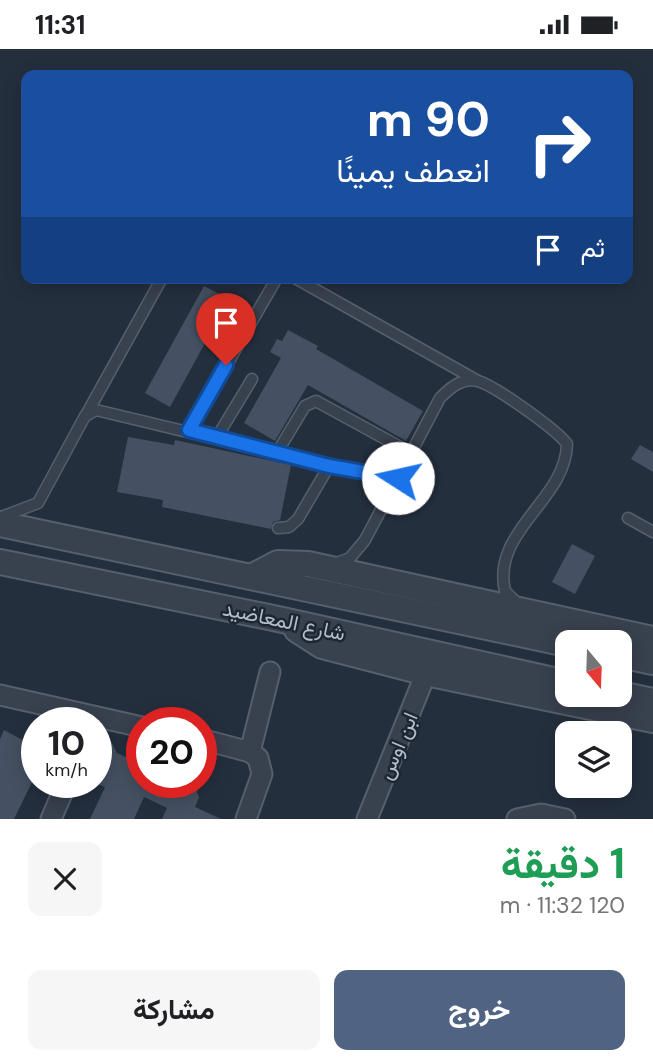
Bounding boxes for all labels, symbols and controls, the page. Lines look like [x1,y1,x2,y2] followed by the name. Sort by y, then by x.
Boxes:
[35,8,86,42] text: 11:31
[367,87,490,151] text: 90 m
[514,98,605,189] icon: right
[336,150,490,192] text: انعطف يمينًا
[529,231,567,269] icon: arrive
[581,231,605,265] text: ثم
[196,293,256,365] pin
[207,304,245,342] icon: arrive
[361,441,435,515] position arrow
[220,594,348,648] street label: شارع المعاضيد
[555,630,632,707] north arrow
[555,630,632,798] map controls
[126,707,217,798] speed limit sign: 20
[371,708,425,784] street label: ابن اوس
[48,720,85,766] text: 10
[555,721,632,798] button: layers
[45,758,88,782] text: km/h
[501,836,625,891] text: 1 دقيقة
[28,842,102,916] button: close
[500,890,625,920] text: 120 m · 11:32
[28,970,320,1050] button: مشاركة
[334,970,625,1050] button: خروج

